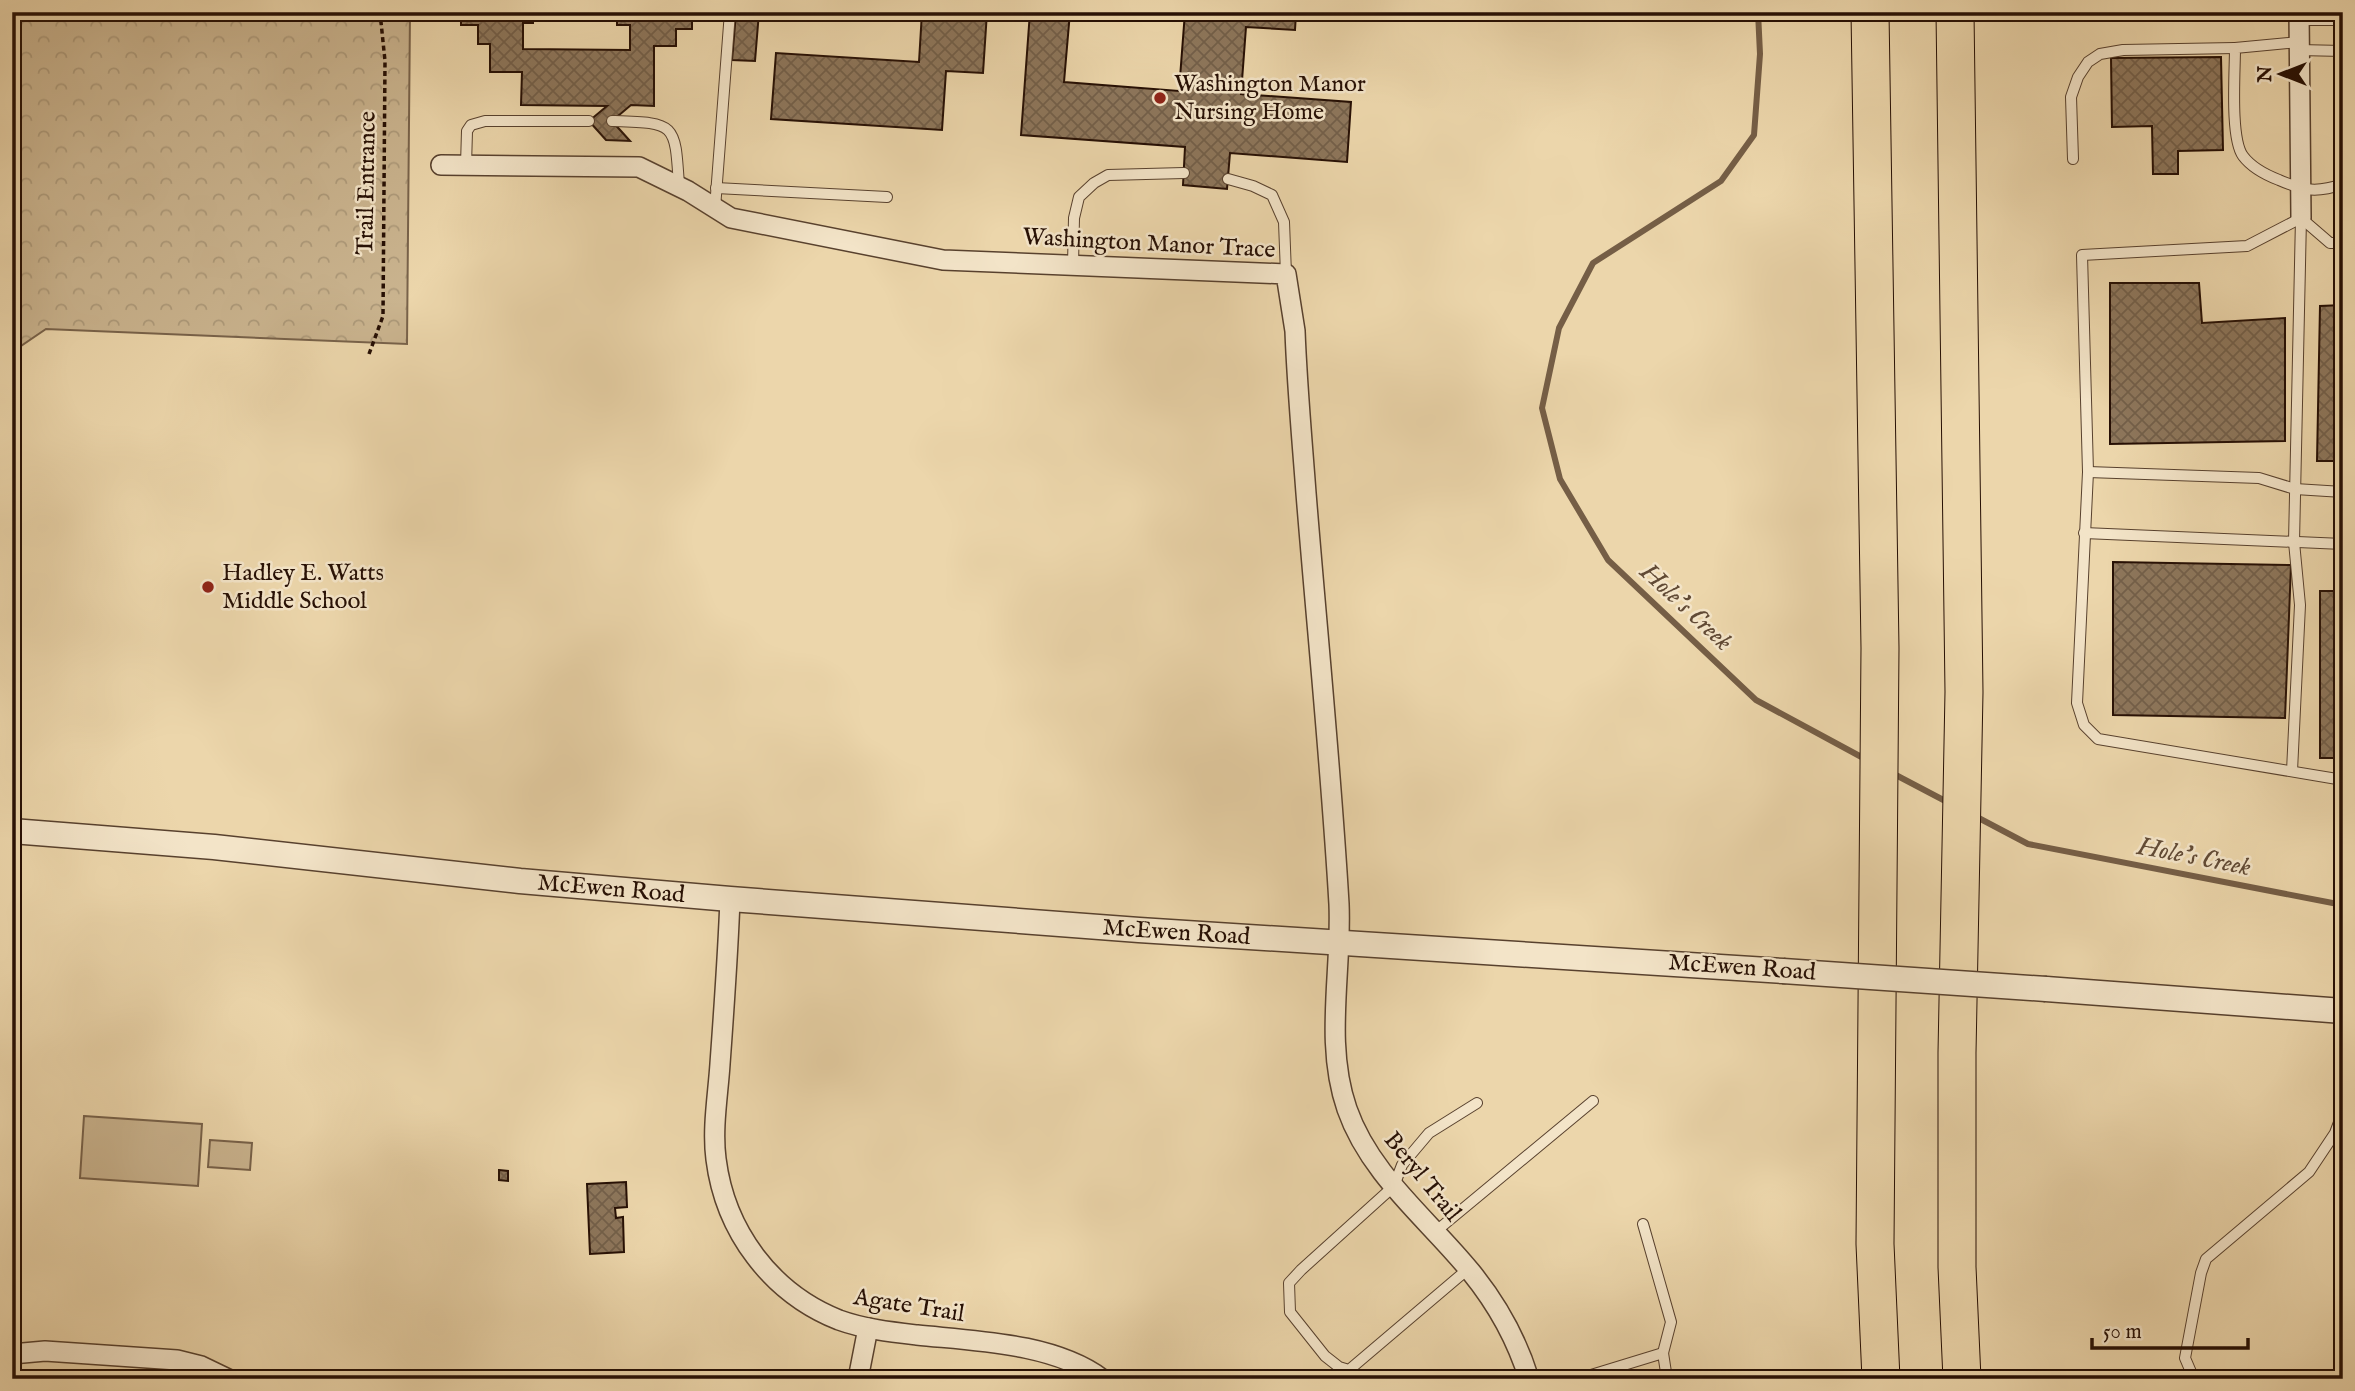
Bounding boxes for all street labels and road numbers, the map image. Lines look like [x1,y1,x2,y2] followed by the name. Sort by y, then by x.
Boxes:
[350,111,384,255] street label: Trail Entrance
[1022,222,1276,266] street label: Washington Manor Trace
[536,867,686,911] street label: McEwen Road
[1101,912,1252,953] street label: McEwen Road
[1667,947,1817,989] street label: McEwen Road
[1376,1126,1468,1229] street label: Beryl Trail
[850,1282,967,1330] street label: Agate Trail

